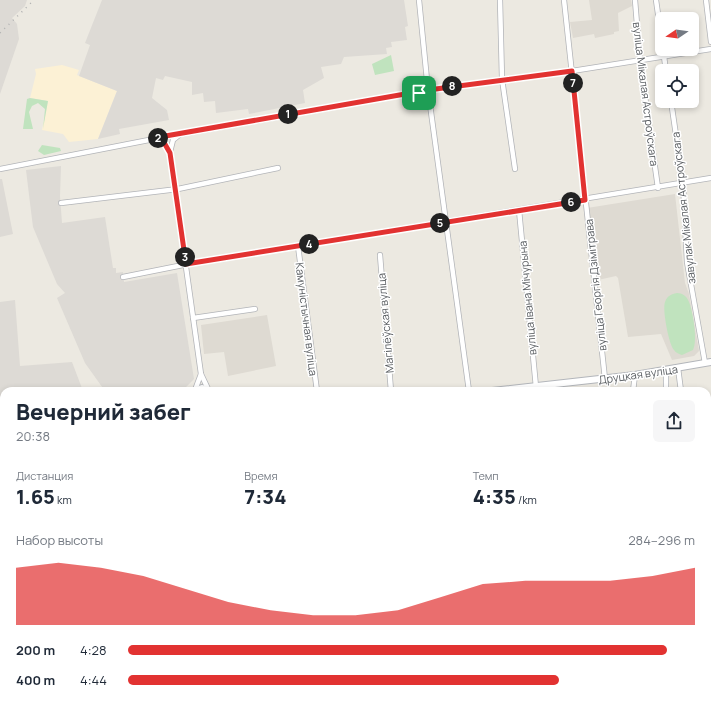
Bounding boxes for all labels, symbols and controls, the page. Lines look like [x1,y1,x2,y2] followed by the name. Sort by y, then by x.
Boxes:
[655,12,699,56] north arrow
[655,12,699,108] map controls
[630,21,662,167] street label: вуліца Мікалая Астроўскага
[655,64,699,108] button: locate
[563,73,583,93] pin: 7
[570,75,576,90] text: 7
[402,76,436,110] pin
[442,76,462,96] pin: 8
[449,78,455,93] text: 8
[408,82,430,104] icon: arrive
[278,104,298,124] pin: 1
[286,106,290,121] text: 1
[148,128,168,148] pin: 2
[155,130,161,145] text: 2
[668,131,698,285] street label: завулак Мікалая Астроўскага
[561,192,581,212] pin: 6
[568,194,574,209] text: 6
[430,213,450,233] pin: 5
[437,215,443,230] text: 5
[581,218,609,352] street label: вуліца Георгія Дзімітрава
[299,234,319,254] pin: 4
[306,236,312,251] text: 4
[515,240,539,356] street label: вуліца Івана Мічурына
[175,247,195,267] pin: 3
[182,249,188,264] text: 3
[293,261,321,377] street label: Камуністычная вуліца
[373,272,397,374] street label: Магілёўская вуліца
[597,361,679,387] street label: Друцкая вуліца
[16,397,191,427] text: Вечерний забег
[653,400,695,442] button: share
[16,427,50,445] text: 20:38
[16,468,73,483] text: Дистанция
[244,468,278,483] text: Время
[473,468,499,483] text: Темп
[16,483,55,510] text: 1.65
[244,483,286,510] text: 7:34
[473,483,516,510] text: 4:35
[55,492,72,507] text: km
[516,492,537,507] text: /km
[16,531,103,549] text: Набор высоты
[628,531,695,549] text: 284–296 m
[16,641,55,659] text: 200 m
[80,641,107,659] text: 4:28
[16,671,55,689] text: 400 m
[80,671,107,689] text: 4:44

